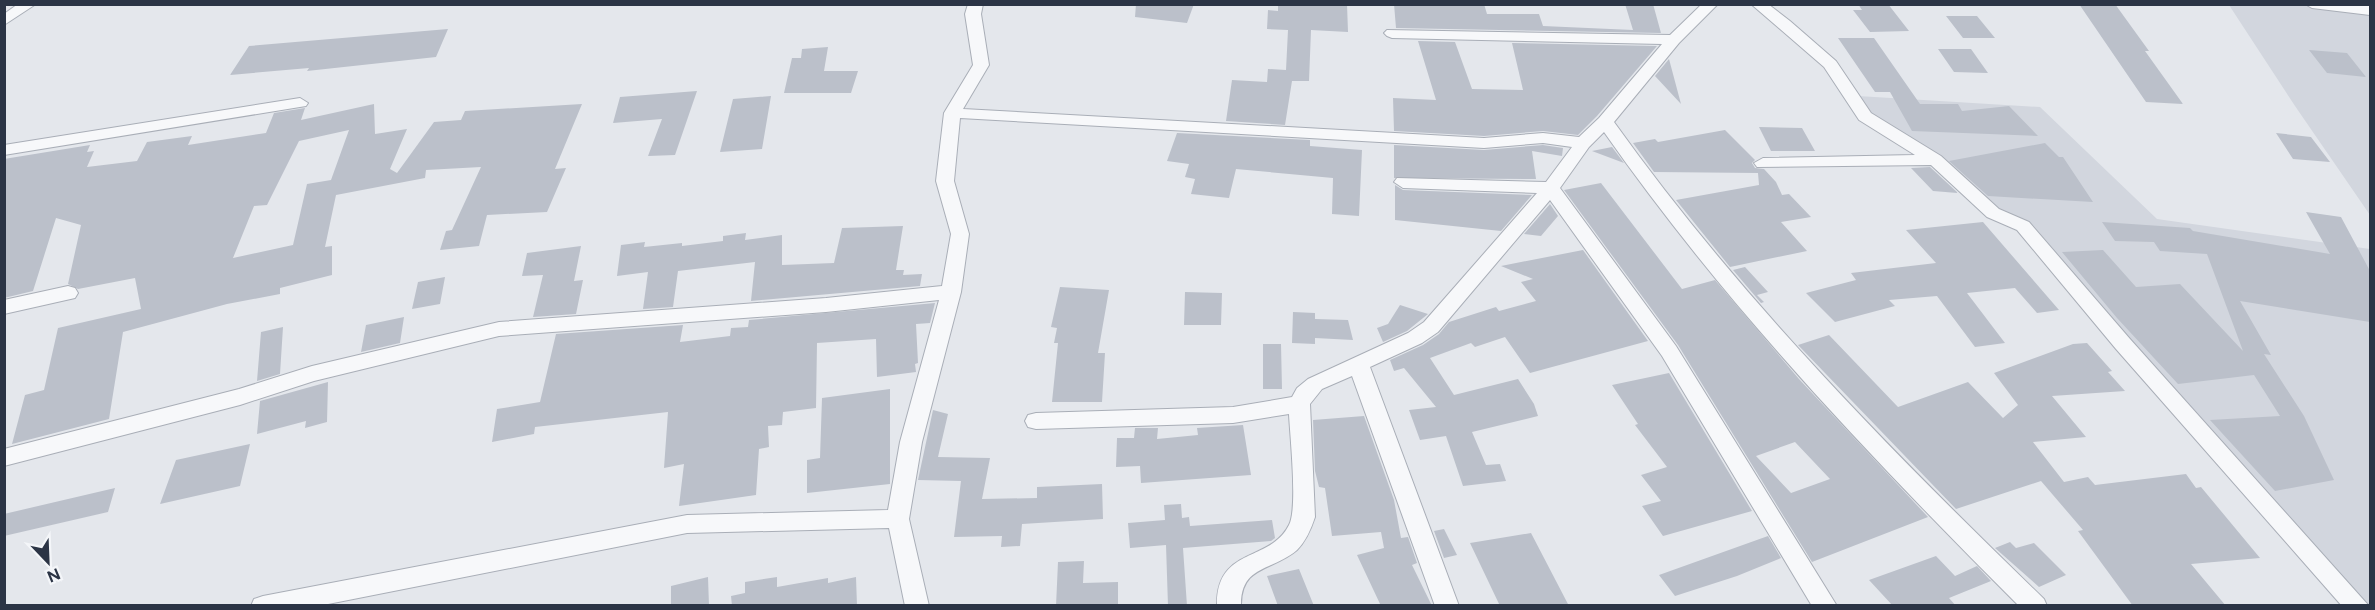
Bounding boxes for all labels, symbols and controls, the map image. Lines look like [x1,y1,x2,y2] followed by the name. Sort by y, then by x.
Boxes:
[18,532,78,592] north arrow
[44,564,63,587] text: N

